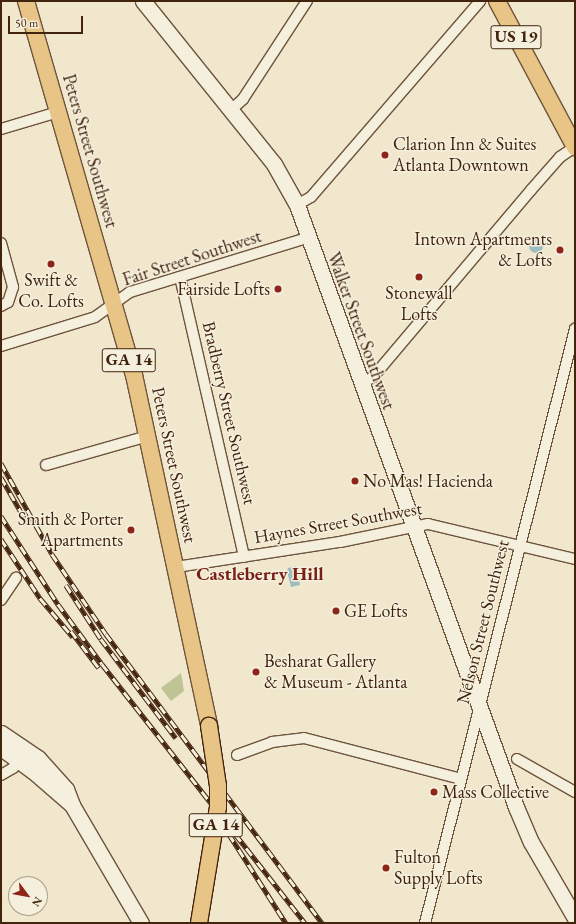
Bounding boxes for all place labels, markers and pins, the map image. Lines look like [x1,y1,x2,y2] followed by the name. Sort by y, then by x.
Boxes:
[393,134,536,176] place label: Clarion Inn & Suites Atlanta Downtown
[380,150,390,160] marker: Clarion Inn & Suites Atlanta Downtown
[414,229,552,272] place label: Intown Apartments & Lofts
[555,245,565,255] marker: Intown Apartments & Lofts
[46,259,56,269] marker: Swift & Co. Lofts
[18,270,84,312] place label: Swift & Co. Lofts
[414,272,424,282] marker: Stonewall Lofts
[177,278,270,300] place label: Fairside Lofts
[385,283,453,326] place label: Stonewall Lofts
[273,284,283,294] marker: Fairside Lofts
[363,470,493,492] place label: No Mas! Hacienda
[350,476,360,486] marker: No Mas! Hacienda
[18,509,123,552] place label: Smith & Porter Apartments
[126,525,136,535] marker: Smith & Porter Apartments
[344,600,407,622] place label: GE Lofts
[331,606,341,616] marker: GE Lofts
[264,651,407,694] place label: Besharat Gallery & Museum - Atlanta
[251,667,261,677] marker: Besharat Gallery & Museum - Atlanta
[442,781,549,803] place label: Mass Collective
[429,787,439,797] marker: Mass Collective
[394,847,483,890] place label: Fulton Supply Lofts
[381,863,391,873] marker: Fulton Supply Lofts

